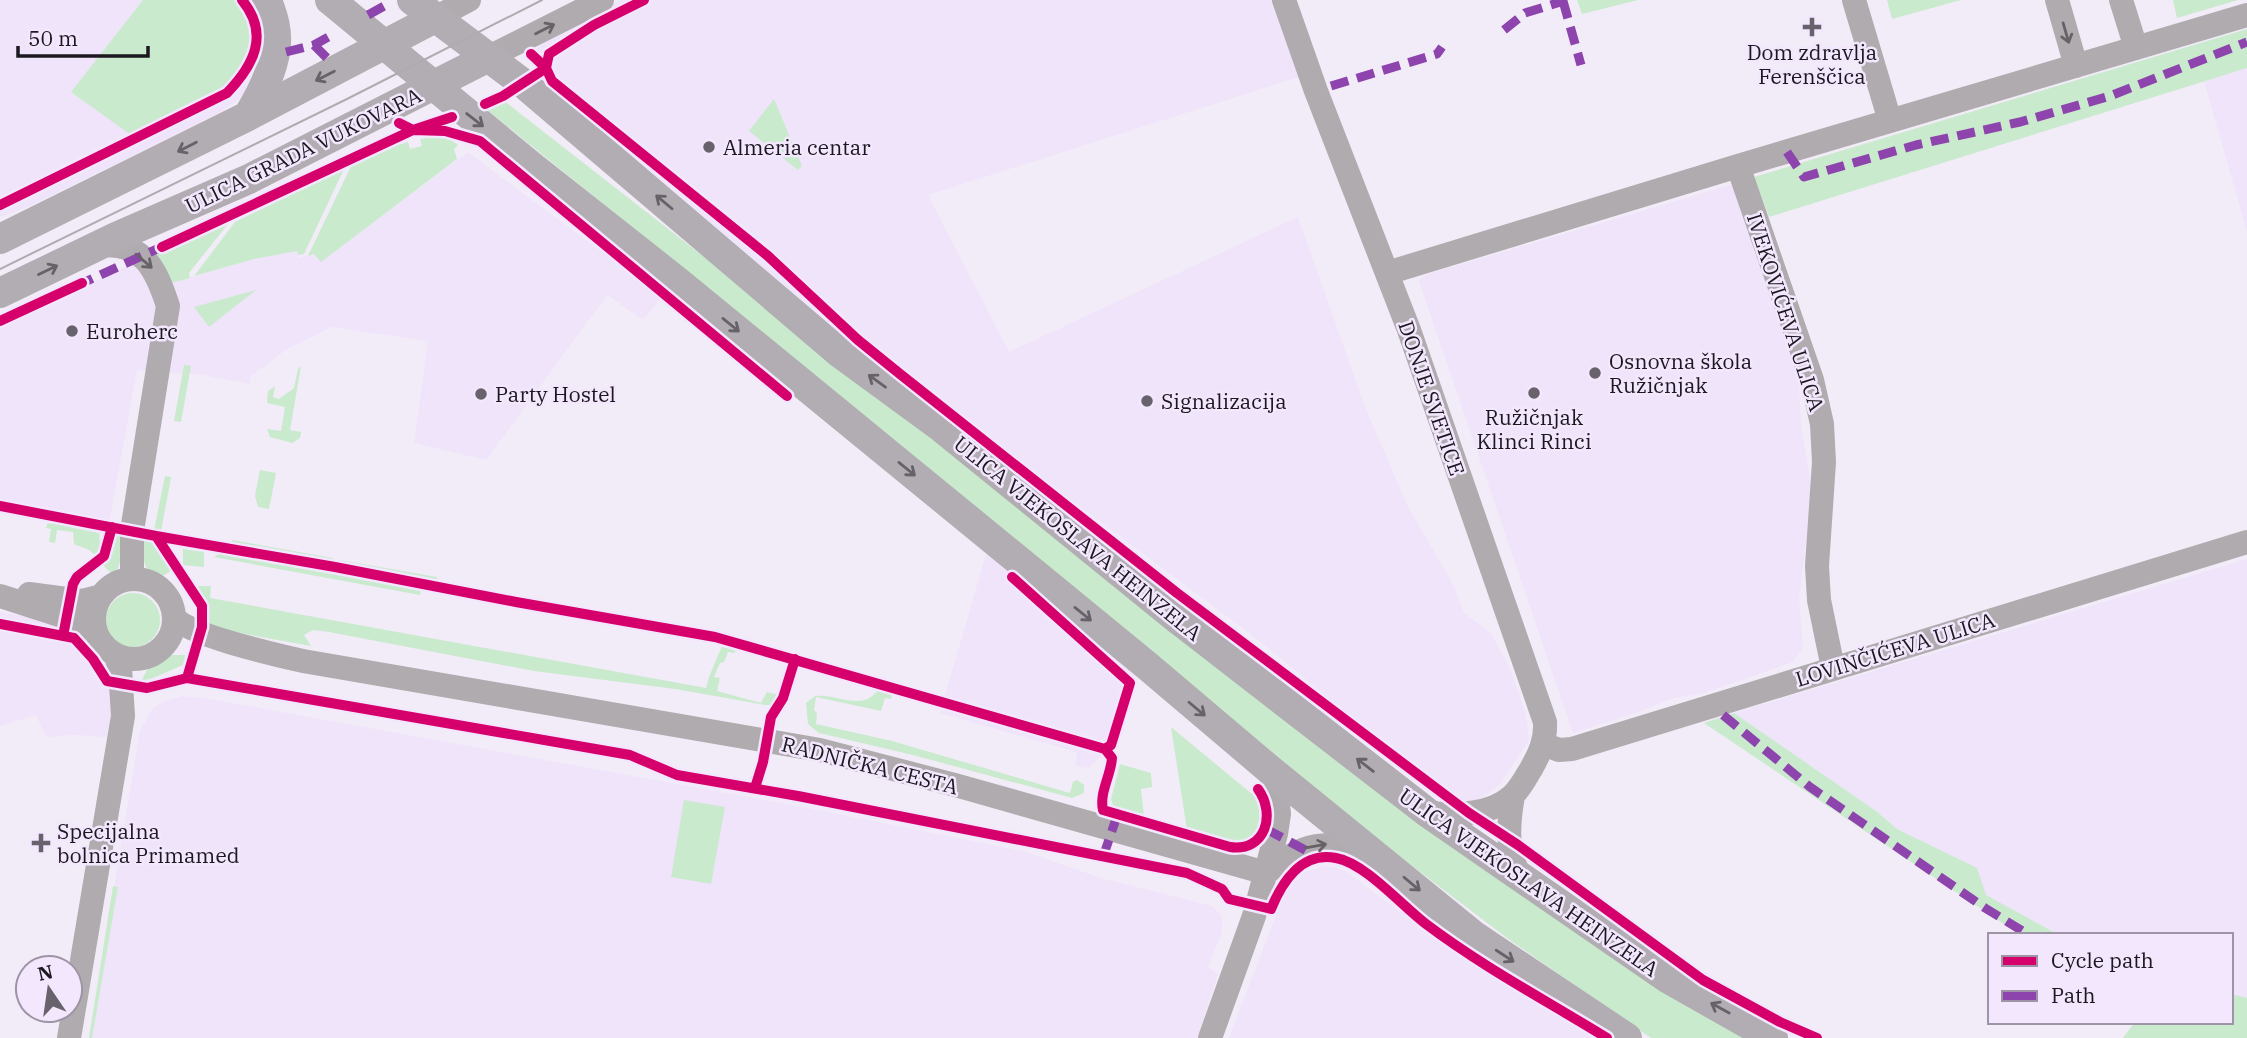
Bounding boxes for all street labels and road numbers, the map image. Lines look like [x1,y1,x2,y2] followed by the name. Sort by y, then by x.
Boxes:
[180,80,426,219] street label: ULICA GRADA VUKOVARA
[1741,209,1831,415] street label: IVEKOVIĆEVA ULICA
[1392,317,1472,479] street label: DONJE SVETICE
[948,429,1208,647] street label: ULICA VJEKOSLAVA HEINZELA
[1792,605,1999,693] street label: LOVINČIĆEVA ULICA
[779,730,962,801] street label: RADNIČKA CESTA
[1393,781,1665,983] street label: ULICA VJEKOSLAVA HEINZELA

